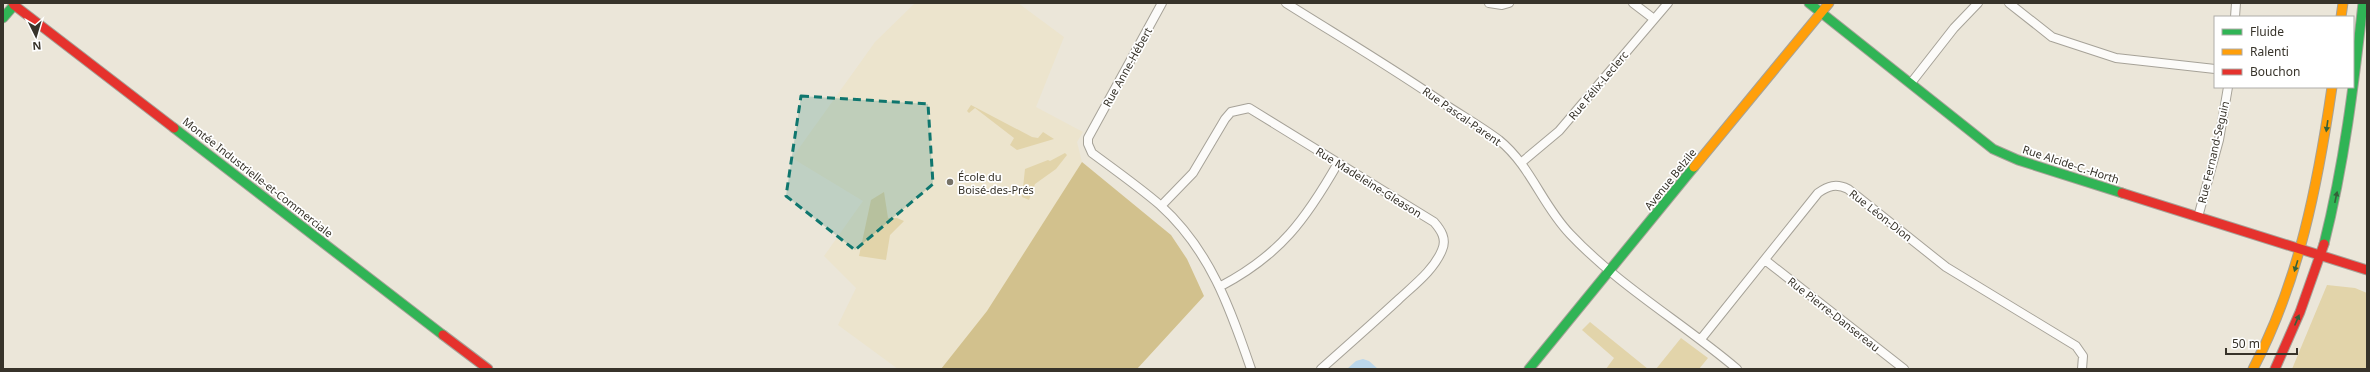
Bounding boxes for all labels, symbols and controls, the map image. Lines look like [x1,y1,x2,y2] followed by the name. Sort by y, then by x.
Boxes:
[16,16,56,56] north arrow
[2214,16,2354,88] legend
[2250,23,2284,40] text: Fluide
[1099,24,1155,110] street label: Rue Anne-Hébert
[32,39,42,54] text: N
[2250,43,2289,60] text: Ralenti
[1565,47,1631,123] street label: Rue Félix-Leclerc
[2250,63,2300,80] text: Bouchon
[1420,83,1504,149] street label: Rue Pascal-Parent
[2194,99,2232,205] street label: Rue Fernand-Seguin
[180,114,336,240] street label: Montée Industrielle-et-Commerciale
[2324,120,2330,132] one-way arrow
[2021,141,2121,187] street label: Rue Alcide-C.-Horth
[1313,143,1425,221] street label: Rue Madeleine-Gleason
[1641,145,1699,213] street label: Avenue Belzile
[958,169,1034,197] place label: École du Boisé-des-Prés
[945,177,955,187] marker: École du Boisé-des-Prés
[1846,186,1916,244] street label: Rue Léon-Dion
[2333,191,2339,203] one-way arrow
[2293,260,2299,272] one-way arrow
[1785,273,1883,355] street label: Rue Pierre-Dansereau
[2294,314,2300,326] one-way arrow
[2226,330,2297,356] scale bar
[2232,335,2260,352] text: 50 m

